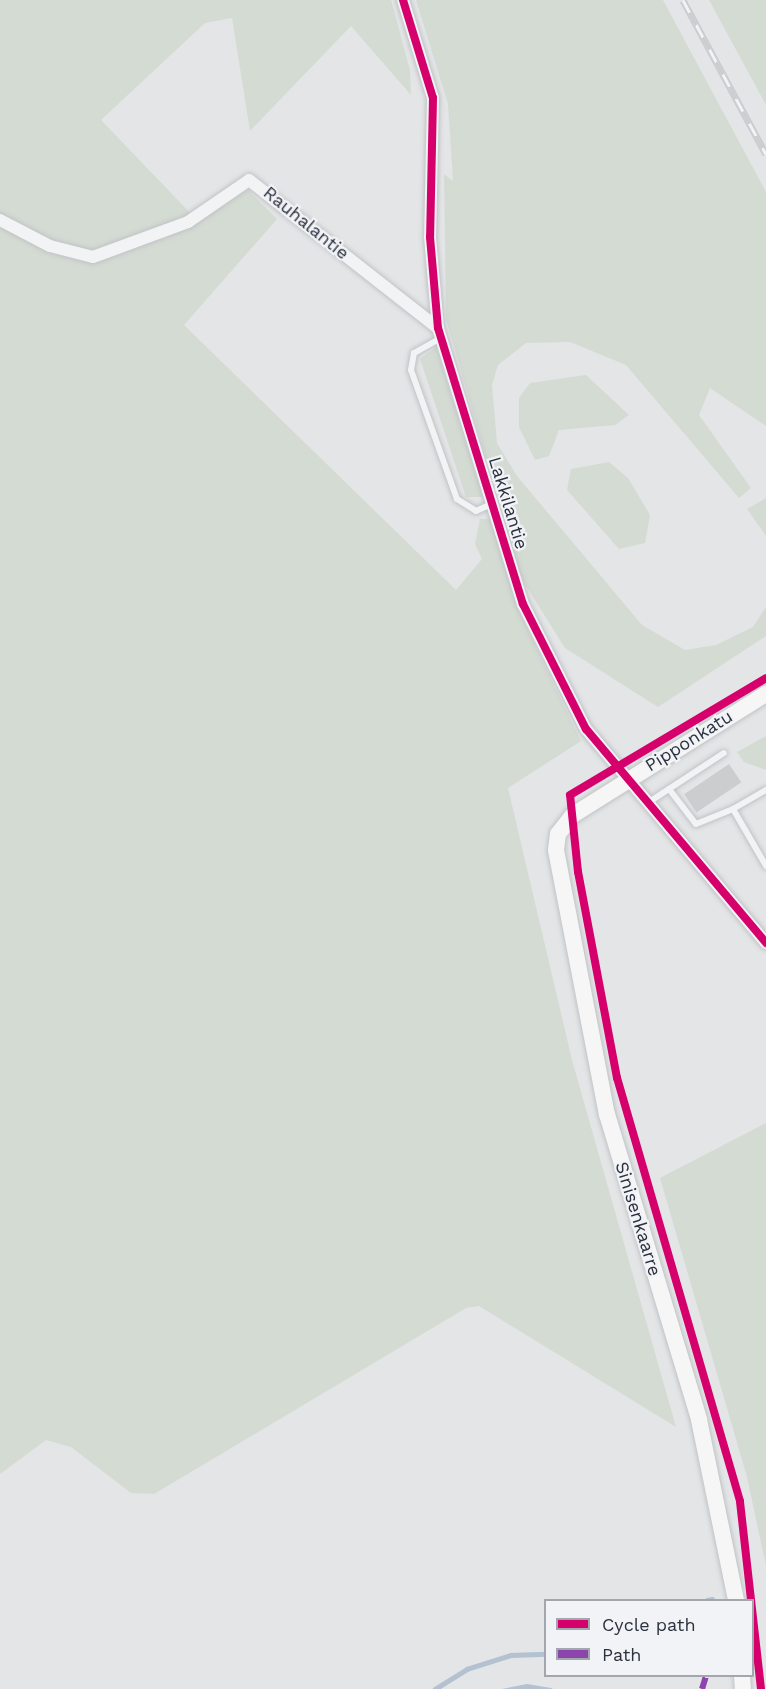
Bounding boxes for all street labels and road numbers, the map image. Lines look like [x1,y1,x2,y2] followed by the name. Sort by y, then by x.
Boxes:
[259,182,353,264] street label: Rauhalantie
[484,454,532,552] street label: Lakkilantie
[641,706,737,776] street label: Pipponkatu
[610,1159,666,1279] street label: Sinisenkaarre

